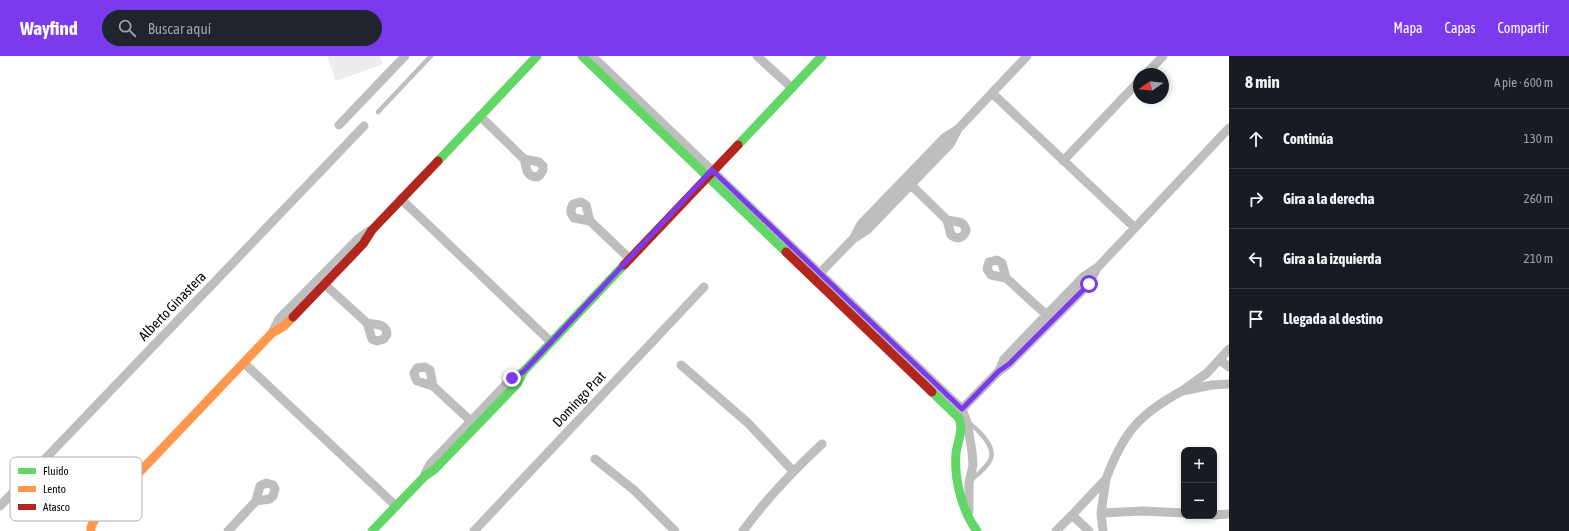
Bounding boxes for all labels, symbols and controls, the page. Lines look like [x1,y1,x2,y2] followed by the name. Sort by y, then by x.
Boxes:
[102,10,382,46] search box
[20,17,78,39] text: Wayfind
[116,17,138,39] icon: search
[148,20,211,37] text: Buscar aquí
[1394,20,1423,36] text: Mapa
[1445,20,1476,36] text: Capas
[1498,20,1549,36] text: Compartir
[1133,68,1169,104] north arrow
[1245,72,1280,92] text: 8 min
[1494,75,1553,90] text: A pie · 600 m
[1245,128,1267,150] icon: ahead
[1283,130,1333,147] text: Continúa
[1524,131,1553,146] text: 130 m
[1245,188,1267,210] icon: right
[1283,190,1374,207] text: Gira a la derecha
[1524,191,1553,206] text: 260 m
[1245,248,1267,270] icon: left
[1283,250,1381,267] text: Gira a la izquierda
[1524,251,1553,266] text: 210 m
[135,268,209,344] street label: Alberto Ginastera
[1080,275,1098,293] route start
[1245,308,1267,330] icon: arrive
[1283,310,1383,327] text: Llegada al destino
[549,368,609,430] street label: Domingo Prat
[503,369,521,387] route end
[1181,447,1217,519] map controls
[1181,447,1217,483] button: +
[10,457,142,521] legend
[43,465,69,477] text: Fluido
[43,483,66,495] text: Lento
[1181,483,1217,519] button: −
[43,501,70,513] text: Atasco

